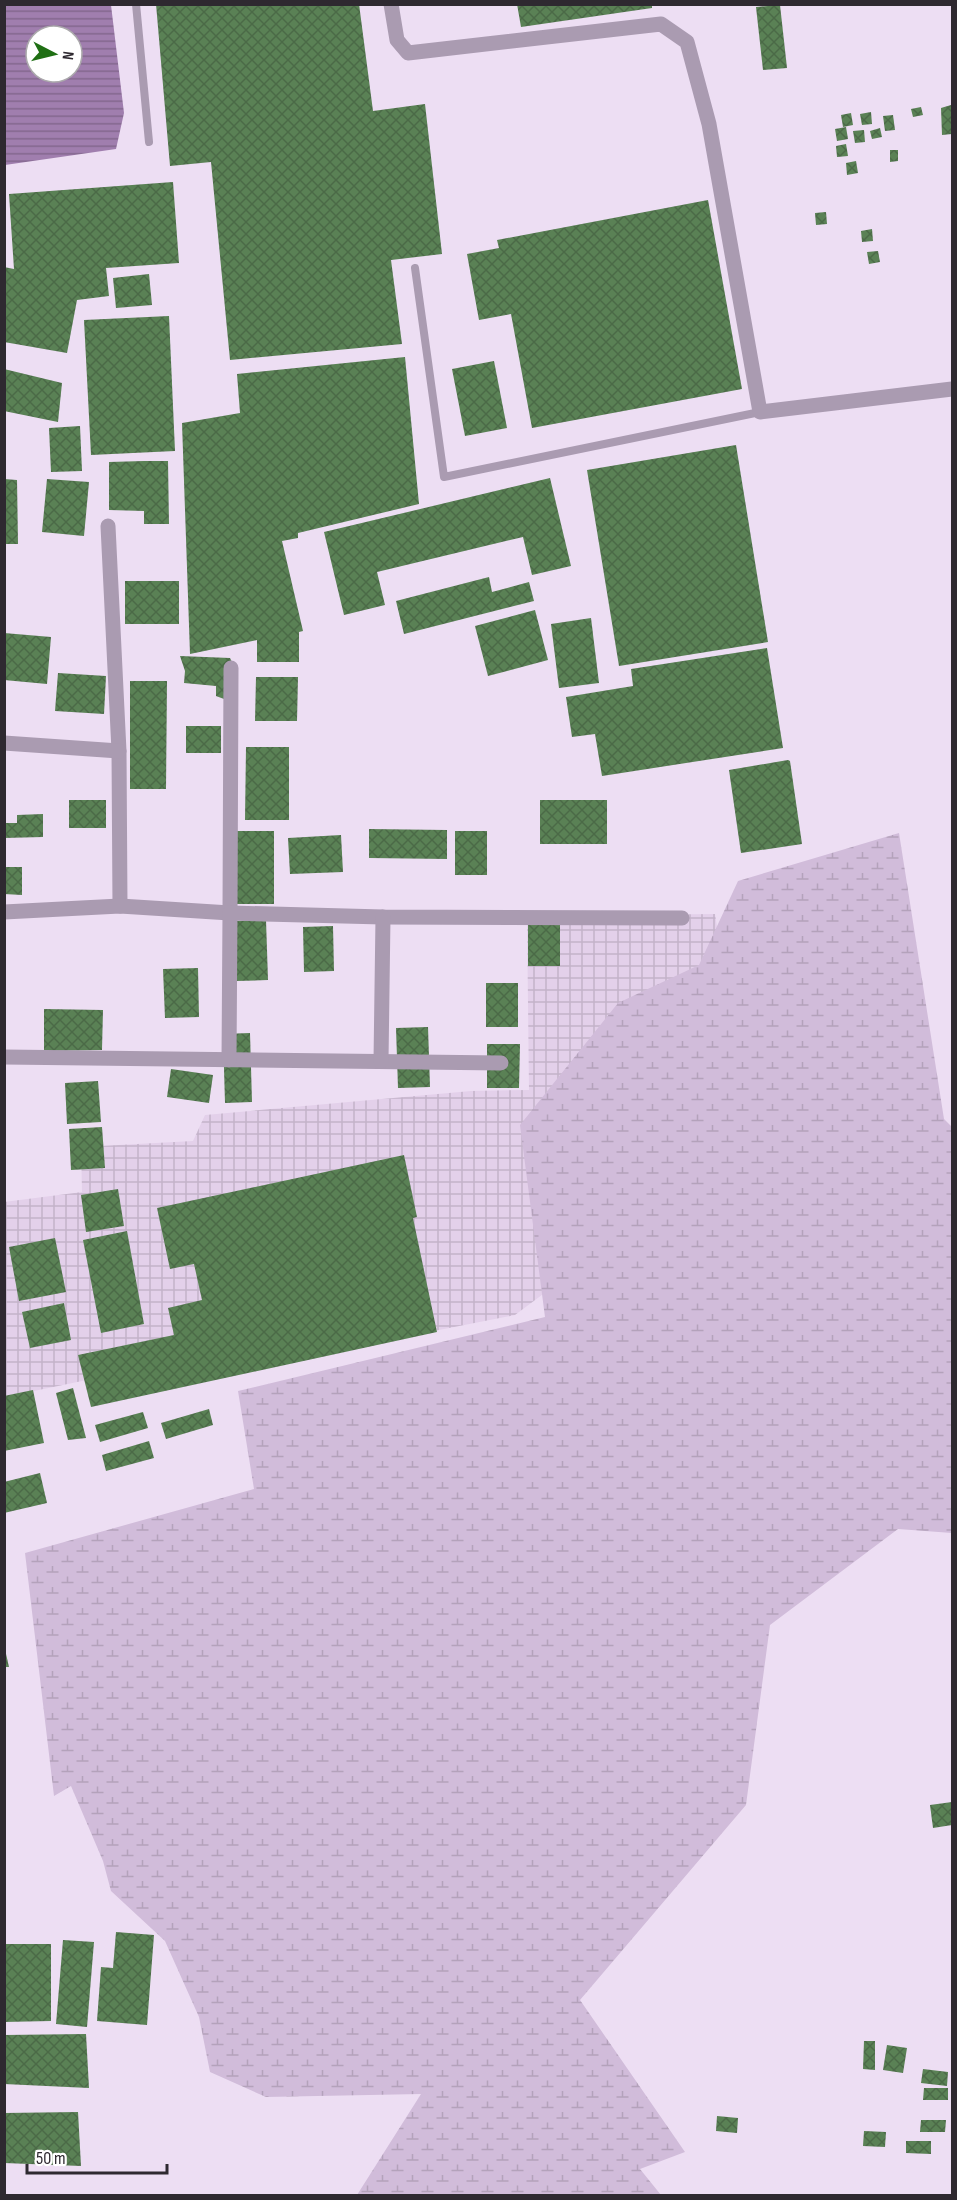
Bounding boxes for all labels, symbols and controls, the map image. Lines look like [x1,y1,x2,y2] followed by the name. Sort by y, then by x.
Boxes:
[24,24,84,84] north arrow
[57,50,77,61] text: N
[27,2137,166,2175] scale bar
[36,2148,66,2169] text: 50 m

